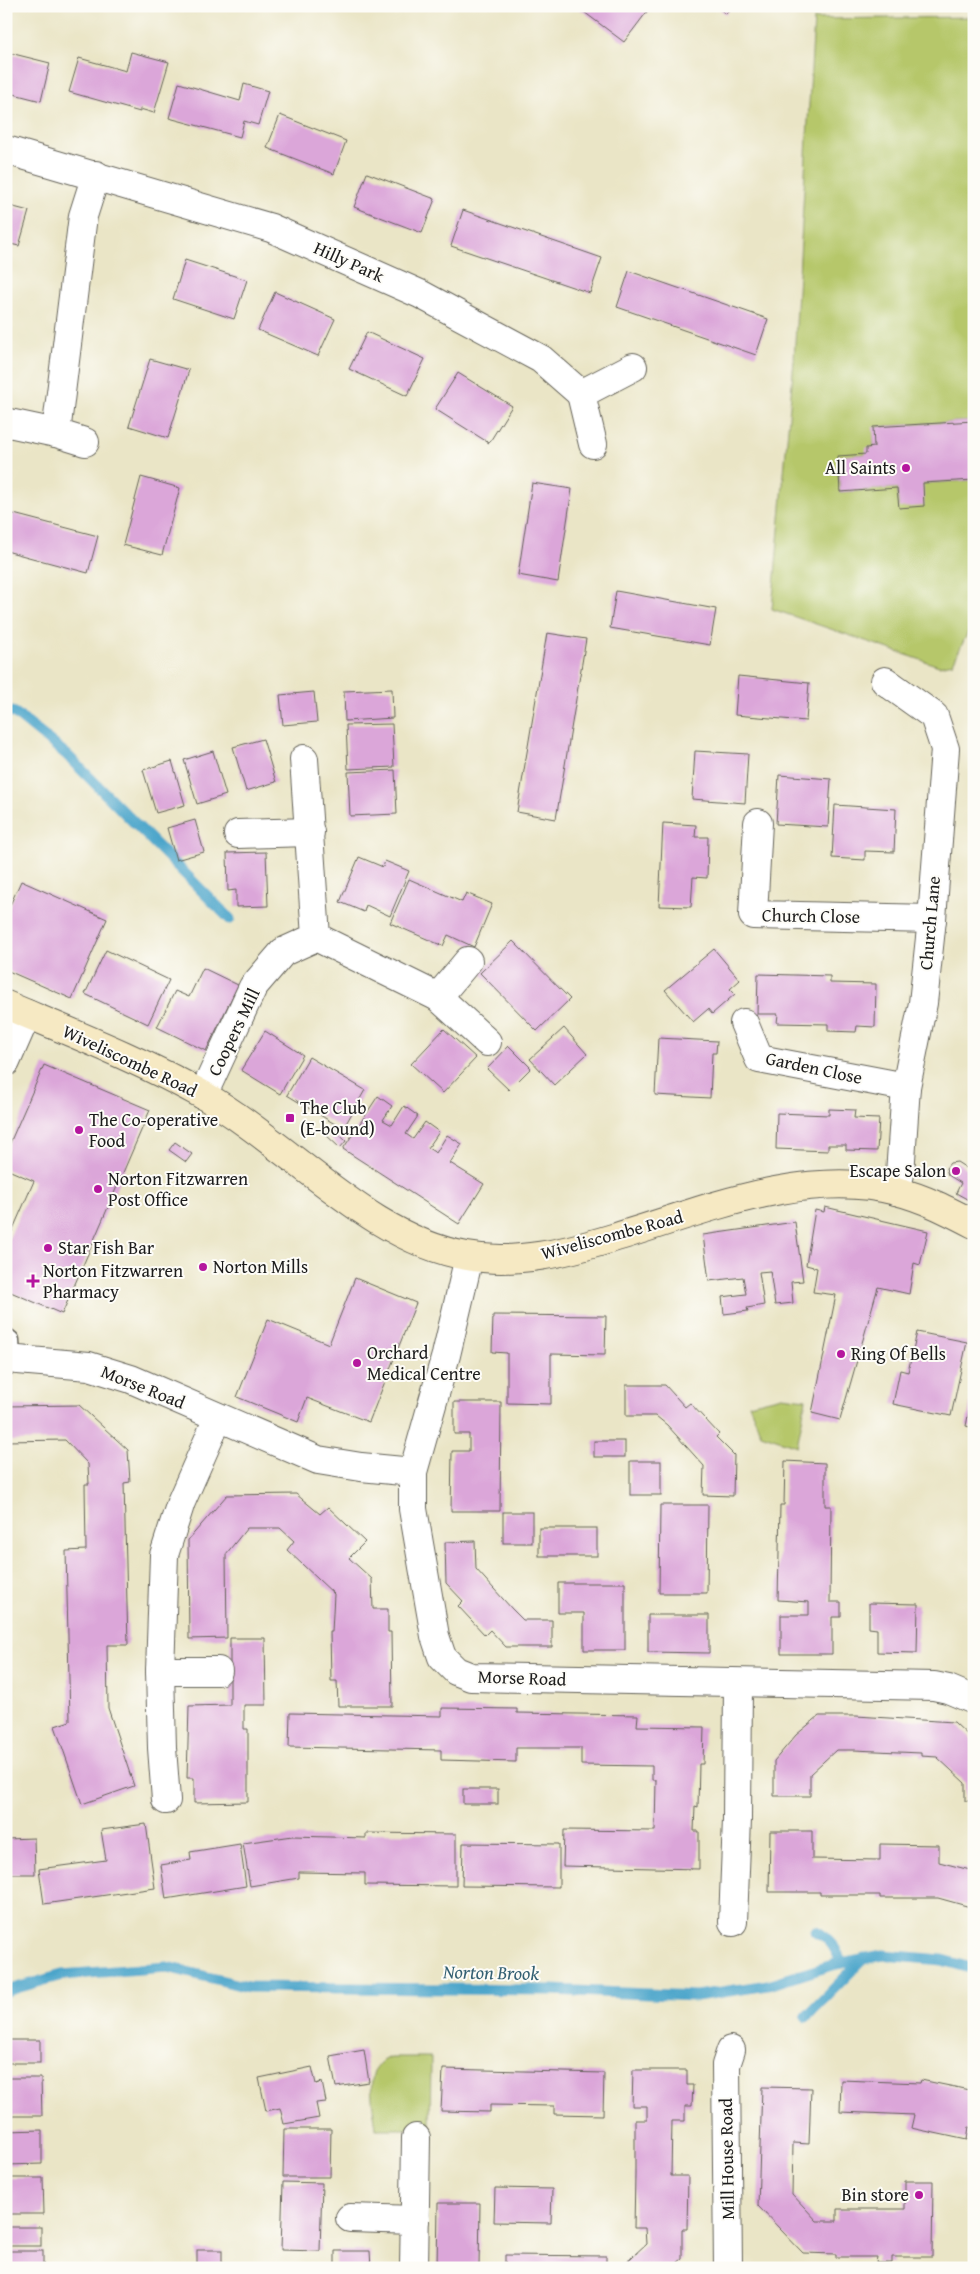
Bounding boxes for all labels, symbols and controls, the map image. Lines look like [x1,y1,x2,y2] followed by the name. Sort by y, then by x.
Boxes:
[310,234,390,289] street label: Hilly Park
[825,454,896,481] place label: All Saints
[900,462,912,474] marker: All Saints
[912,875,947,971] street label: Church Lane
[762,901,860,930] street label: Church Close
[201,983,266,1080] street label: Coopers Mill
[58,1017,202,1104] street label: Wiveliscombe Road
[763,1044,865,1091] street label: Garden Close
[300,1094,375,1142] place label: The Club (E-bound)
[89,1106,218,1154] place label: The Co-operative Food
[284,1112,296,1124] marker: The Club (E-bound)
[73,1124,85,1136] marker: The Co-operative Food
[849,1157,946,1184] place label: Escape Salon
[108,1165,248,1213] place label: Norton Fitzwarren Post Office
[950,1165,962,1177] marker: Escape Salon
[92,1183,104,1195] marker: Norton Fitzwarren Post Office
[538,1203,686,1266] street label: Wiveliscombe Road
[58,1234,155,1261] place label: Star Fish Bar
[42,1242,54,1254] marker: Star Fish Bar
[213,1253,308,1280] place label: Norton Mills
[43,1257,183,1305] place label: Norton Fitzwarren Pharmacy
[197,1261,209,1273] marker: Norton Mills
[27,1275,39,1287] marker: Norton Fitzwarren Pharmacy
[367,1339,481,1387] place label: Orchard Medical Centre
[851,1340,946,1367] place label: Ring Of Bells
[835,1348,847,1360] marker: Ring Of Bells
[97,1357,190,1416] street label: Morse Road
[351,1357,363,1369] marker: Orchard Medical Centre
[477,1662,567,1693] street label: Morse Road
[442,1957,540,1987] water label: Norton Brook
[712,2097,741,2220] street label: Mill House Road
[841,2181,909,2208] place label: Bin store
[913,2189,925,2201] marker: Bin store

